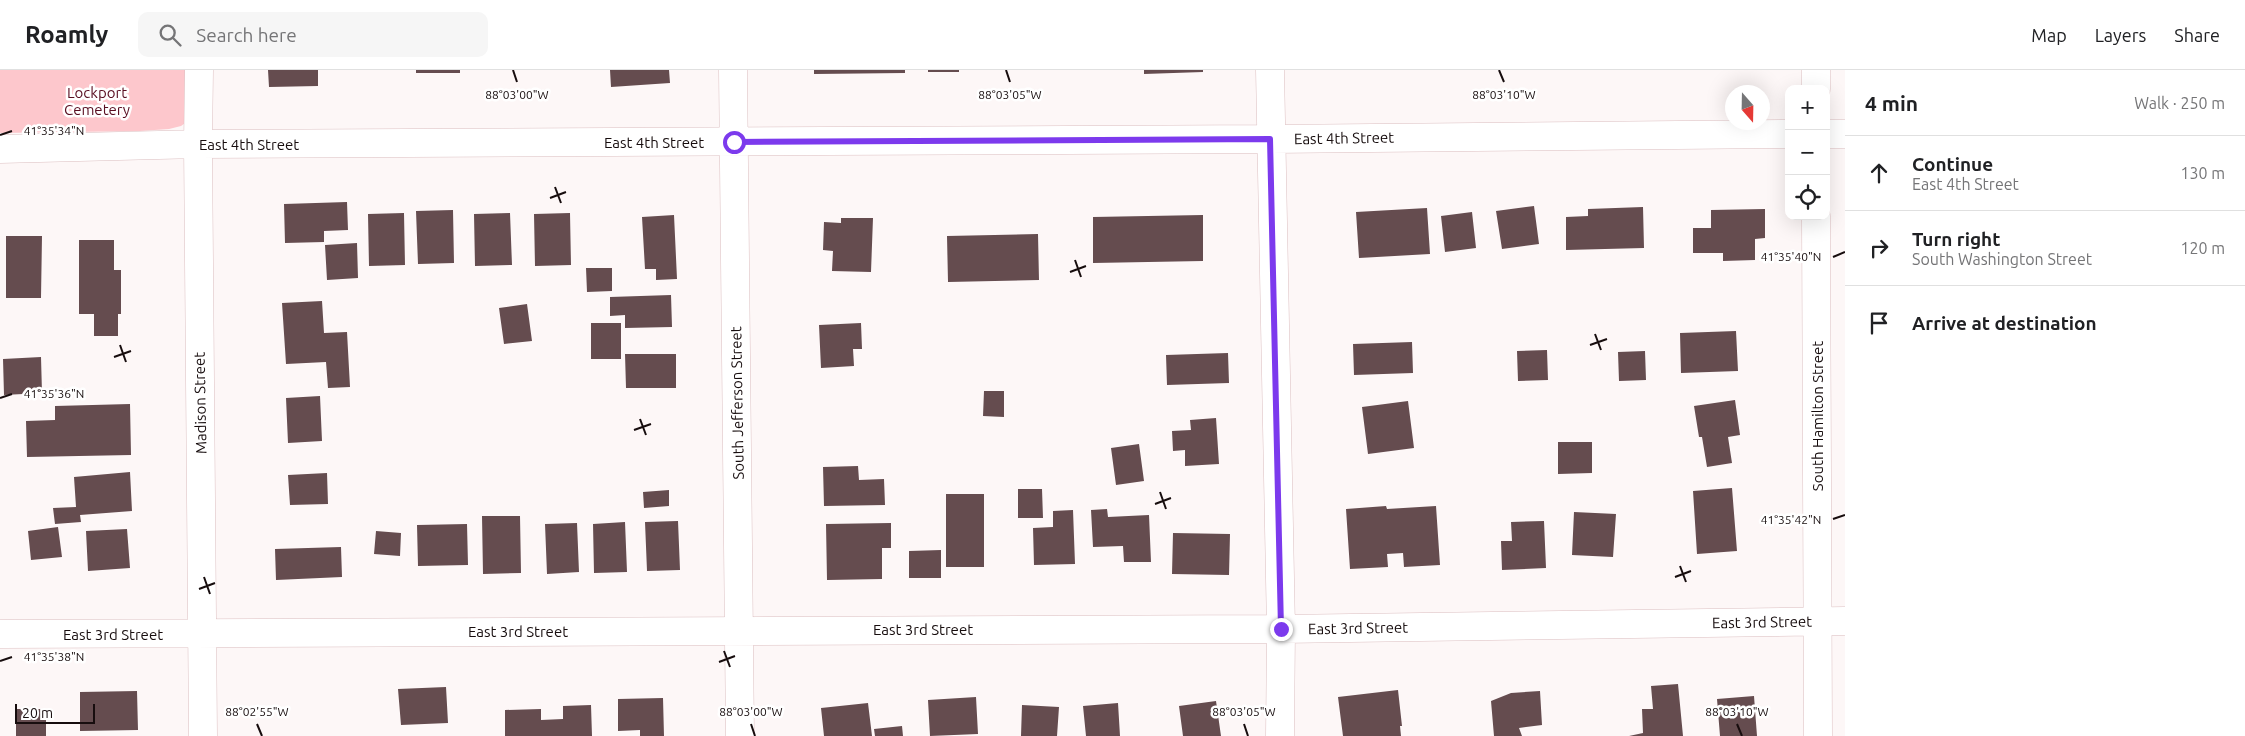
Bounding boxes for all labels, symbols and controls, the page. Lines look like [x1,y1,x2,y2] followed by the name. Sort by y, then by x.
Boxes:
[138,12,488,57] search box
[25,21,108,48] text: Roamly
[156,21,184,49] icon: search
[196,24,297,46] text: Search here
[2031,25,2067,45] text: Map
[2095,25,2146,45] text: Layers
[2174,25,2220,45] text: Share
[64,84,130,118] park label: Lockport Cemetery
[1725,85,1770,130] north arrow
[1785,85,1830,220] map controls
[1785,85,1830,130] button: +
[485,88,549,101] text: 88°03'00"W
[978,88,1042,101] text: 88°03'05"W
[1472,88,1536,101] text: 88°03'10"W
[1865,91,1918,115] text: 4 min
[2134,94,2225,112] text: Walk · 250 m
[24,124,84,137] text: 41°35'34"N
[1294,129,1394,147] street label: East 4th Street
[1785,130,1830,175] button: −
[723,131,746,154] route start
[604,134,704,151] street label: East 4th Street
[199,136,299,153] street label: East 4th Street
[1912,153,1993,175] text: Continue
[1865,159,1893,187] icon: ahead
[2180,164,2225,182] text: 130 m
[1785,175,1830,220] button: locate
[1912,175,2019,193] text: East 4th Street
[1912,228,2000,250] text: Turn right
[1865,234,1893,262] icon: right
[2180,239,2225,257] text: 120 m
[1761,250,1821,263] text: 41°35'40"N
[1912,250,2092,268] text: South Washington Street
[1865,309,1893,337] icon: arrive
[1912,312,2097,334] text: Arrive at destination
[727,326,747,480] street label: South Jefferson Street
[1809,341,1826,491] street label: South Hamilton Street
[191,352,209,454] street label: Madison Street
[24,387,84,400] text: 41°35'36"N
[1761,513,1821,526] text: 41°35'42"N
[1712,613,1812,631] street label: East 3rd Street
[1270,618,1293,641] route end
[1308,619,1408,637] street label: East 3rd Street
[873,621,973,638] street label: East 3rd Street
[468,623,568,640] street label: East 3rd Street
[63,626,163,643] street label: East 3rd Street
[24,650,84,663] text: 41°35'38"N
[15,701,95,724] scale bar
[22,705,53,721] text: 20 m
[225,705,289,718] text: 88°02'55"W
[719,705,783,718] text: 88°03'00"W
[1212,705,1276,718] text: 88°03'05"W
[1705,705,1769,718] text: 88°03'10"W

